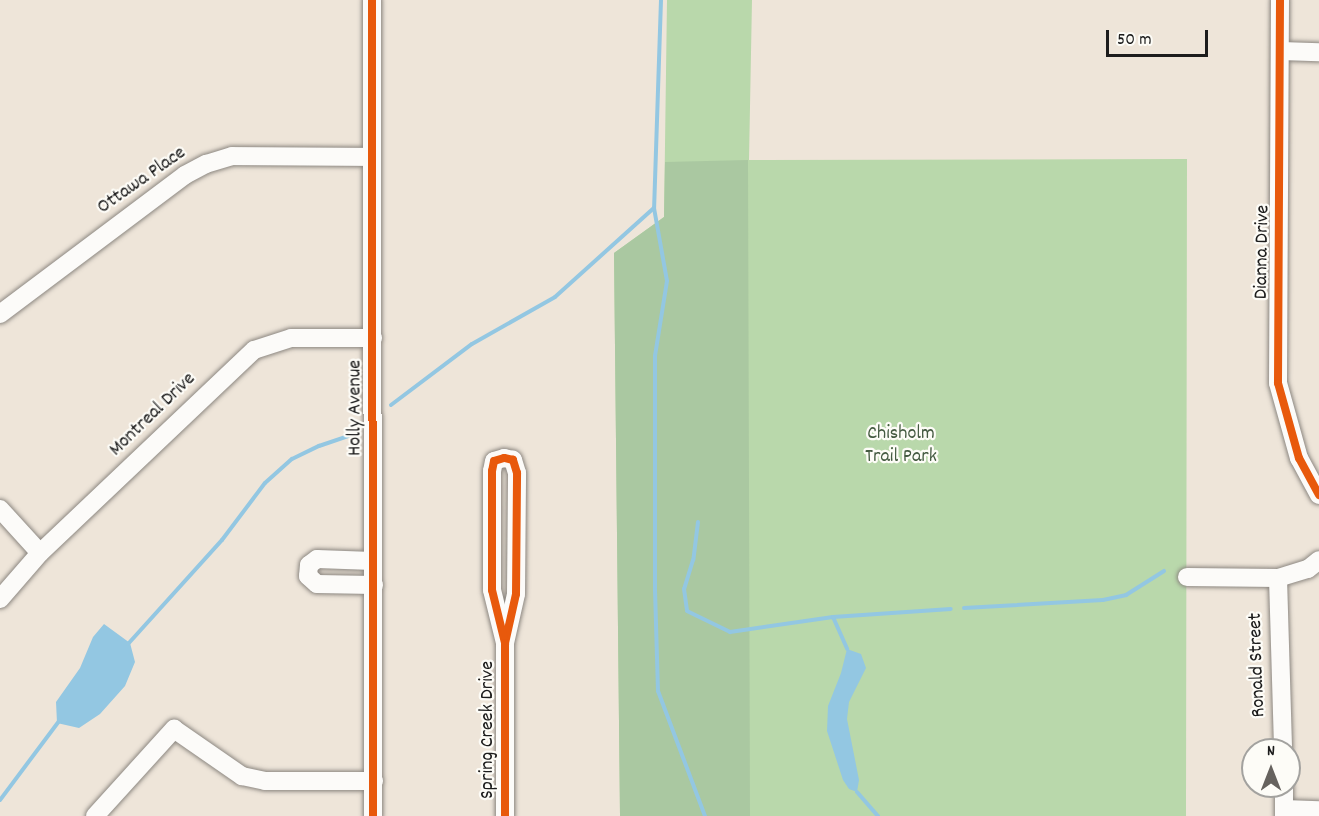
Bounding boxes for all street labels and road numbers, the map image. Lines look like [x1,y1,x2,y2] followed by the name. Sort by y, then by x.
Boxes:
[93,142,191,220] street label: Ottawa Place
[1250,205,1276,299] street label: Dianna Drive
[344,360,368,456] street label: Holly Avenue
[105,368,201,462] street label: Montreal Drive
[1244,612,1272,718] street label: Ronald Street
[476,661,500,799] street label: Spring Creek Drive

